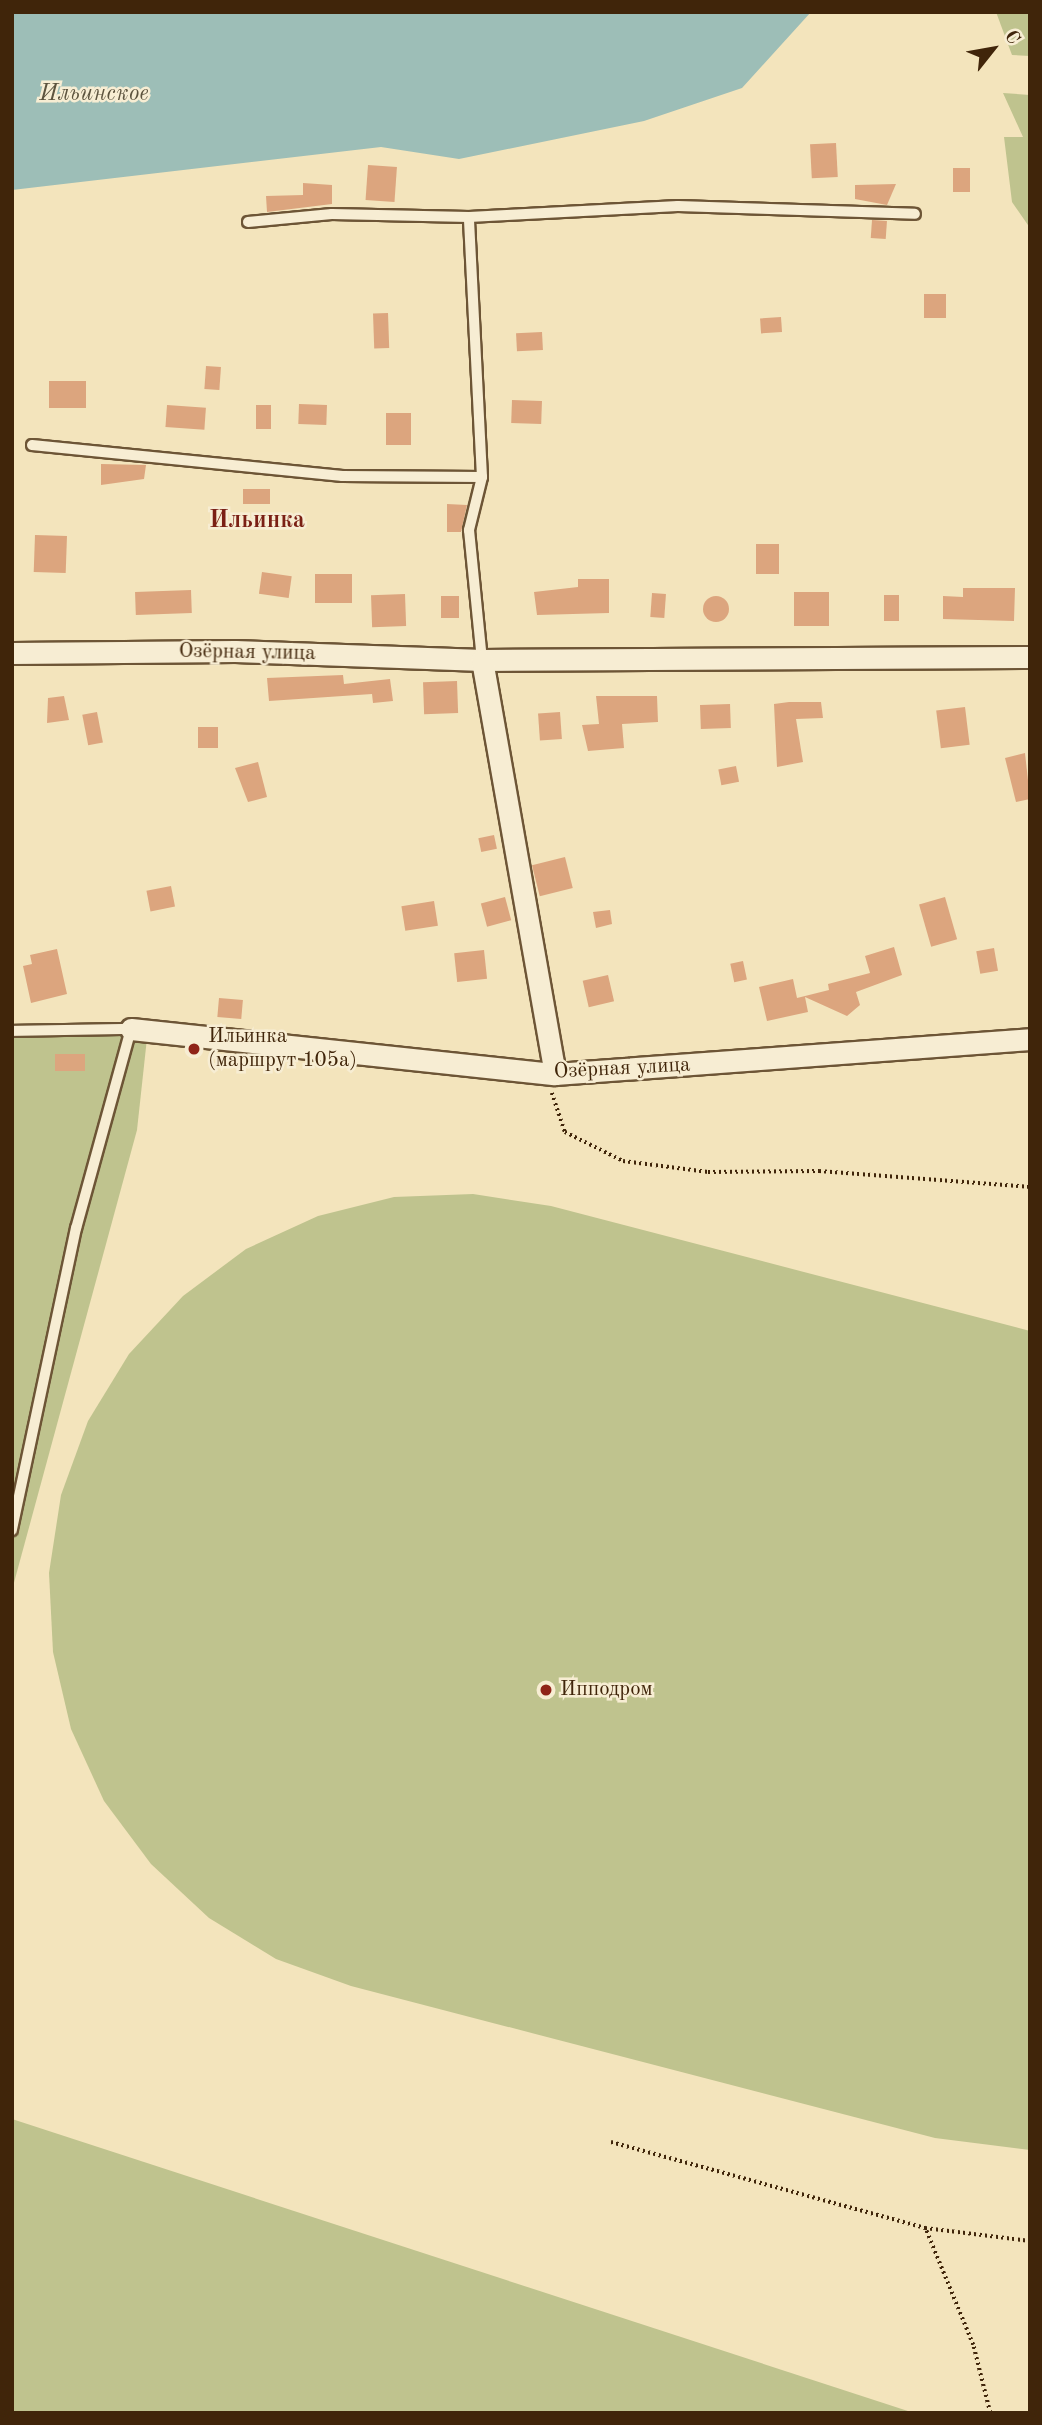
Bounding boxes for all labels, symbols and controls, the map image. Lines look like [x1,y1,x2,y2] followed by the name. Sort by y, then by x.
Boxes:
[958,14,1028,84] north arrow
[1000,28,1023,48] text: С
[39,80,149,108] water label: Ильинское
[209,508,305,536] district label: Ильинка
[178,639,316,667] street label: Озёрная улица
[208,1024,357,1074] place label: Ильинка (маршрут 105а)
[186,1041,202,1057] marker: Ильинка (маршрут 105а)
[553,1053,691,1085] street label: Озёрная улица
[560,1677,653,1703] place label: Ипподром
[538,1682,554,1698] marker: Ипподром

